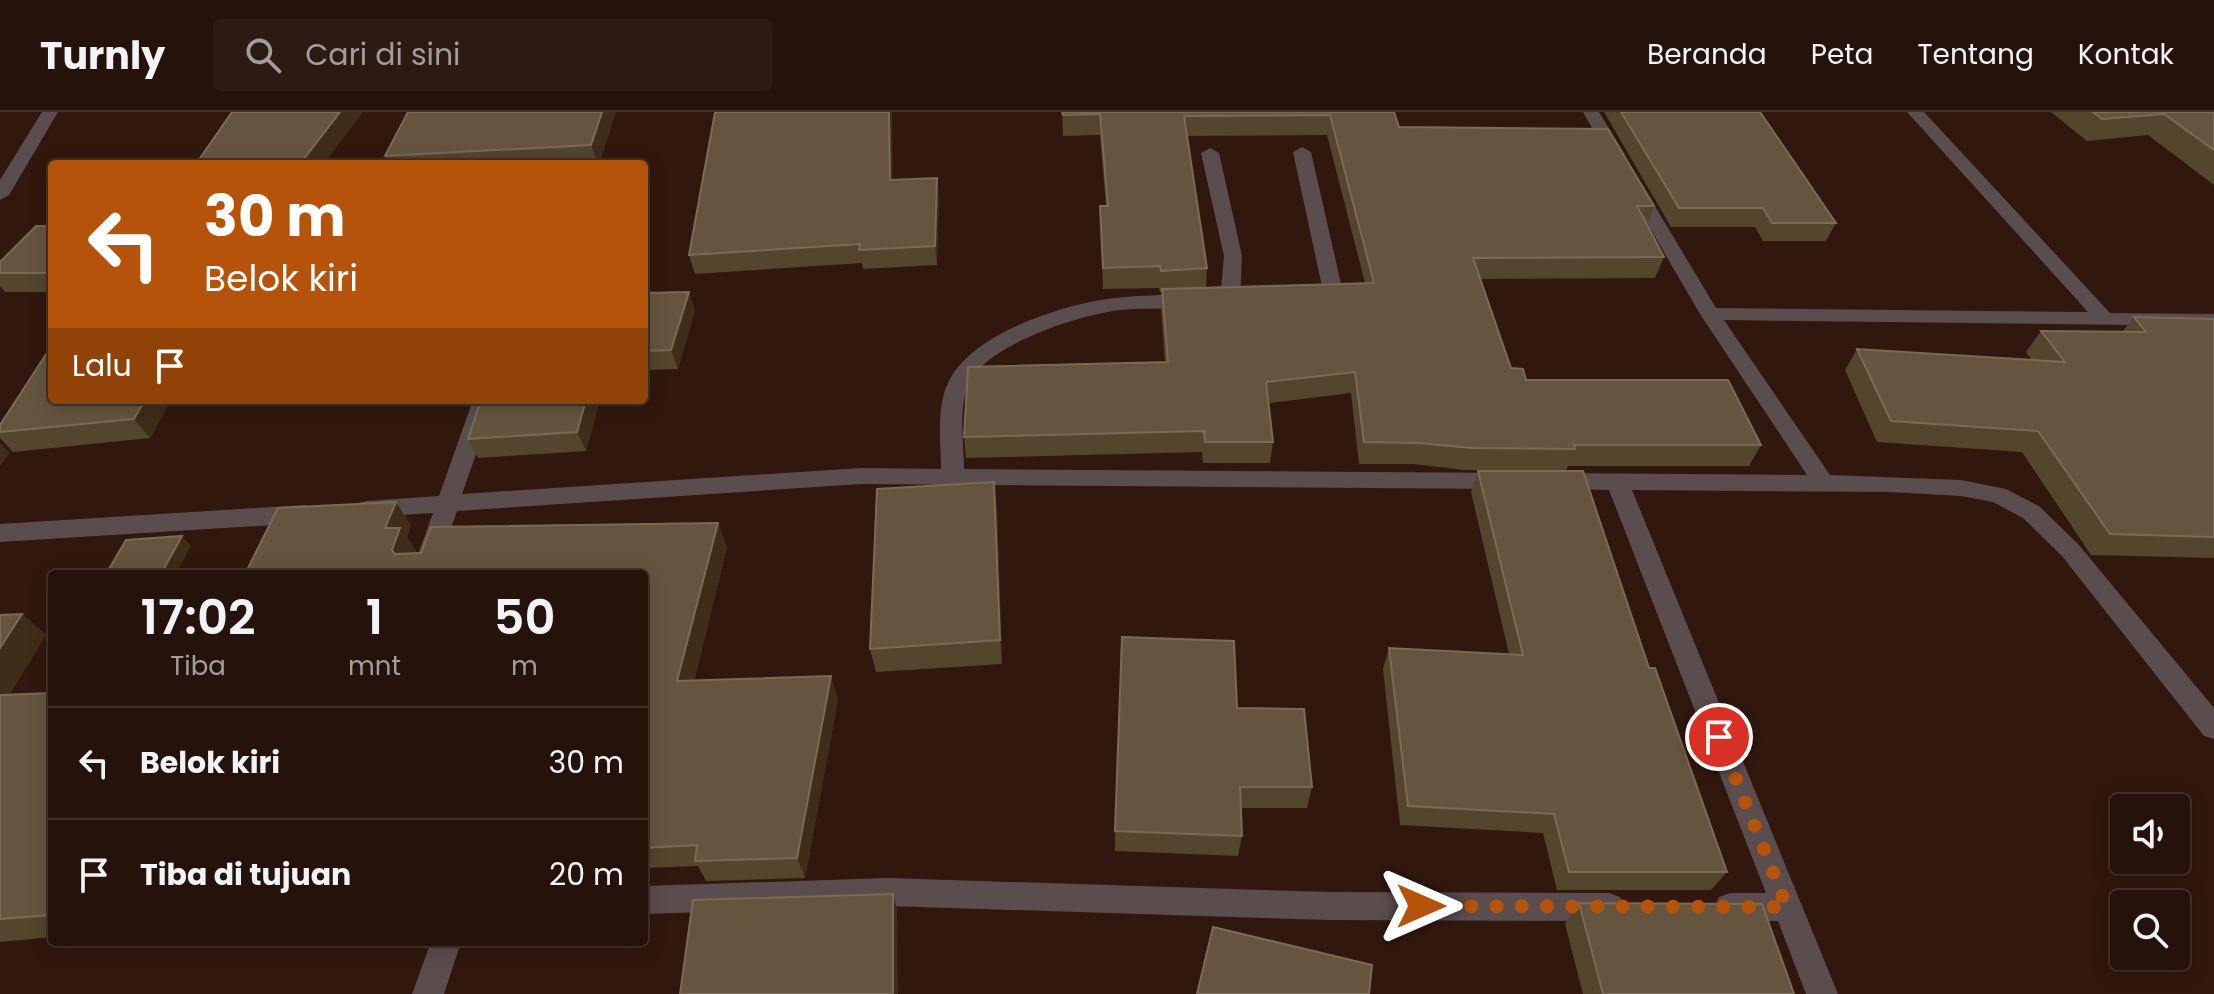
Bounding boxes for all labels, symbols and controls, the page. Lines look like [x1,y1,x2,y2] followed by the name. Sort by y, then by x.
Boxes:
[213,19,773,91] search box
[40,29,165,82] text: Turnly
[241,33,285,77] icon: search
[305,33,461,76] text: Cari di sini
[1647,35,1767,74] text: Beranda
[1811,35,1873,74] text: Peta
[1917,35,2034,74] text: Tentang
[2078,35,2174,74] text: Kontak
[204,177,346,256] text: 30 m
[72,192,176,296] icon: left
[204,253,358,304] text: Belok kiri
[72,344,132,387] text: Lalu
[148,344,192,388] icon: arrive
[141,584,255,651] text: 17:02
[366,584,383,651] text: 1
[494,584,555,651] text: 50
[170,648,226,684] text: Tiba
[348,648,401,684] text: mnt
[511,648,538,684] text: m
[1685,703,1753,771] pin
[1697,715,1741,759] icon: arrive
[72,741,116,785] icon: left
[140,741,280,784] text: Belok kiri
[549,741,624,784] text: 30 m
[2110,794,2190,970] map controls
[2110,794,2190,874] button: sound
[72,853,116,897] icon: arrive
[140,853,351,896] text: Tiba di tujuan
[549,853,624,896] text: 20 m
[1379,864,1463,948] position arrow
[2110,890,2190,970] button: search

